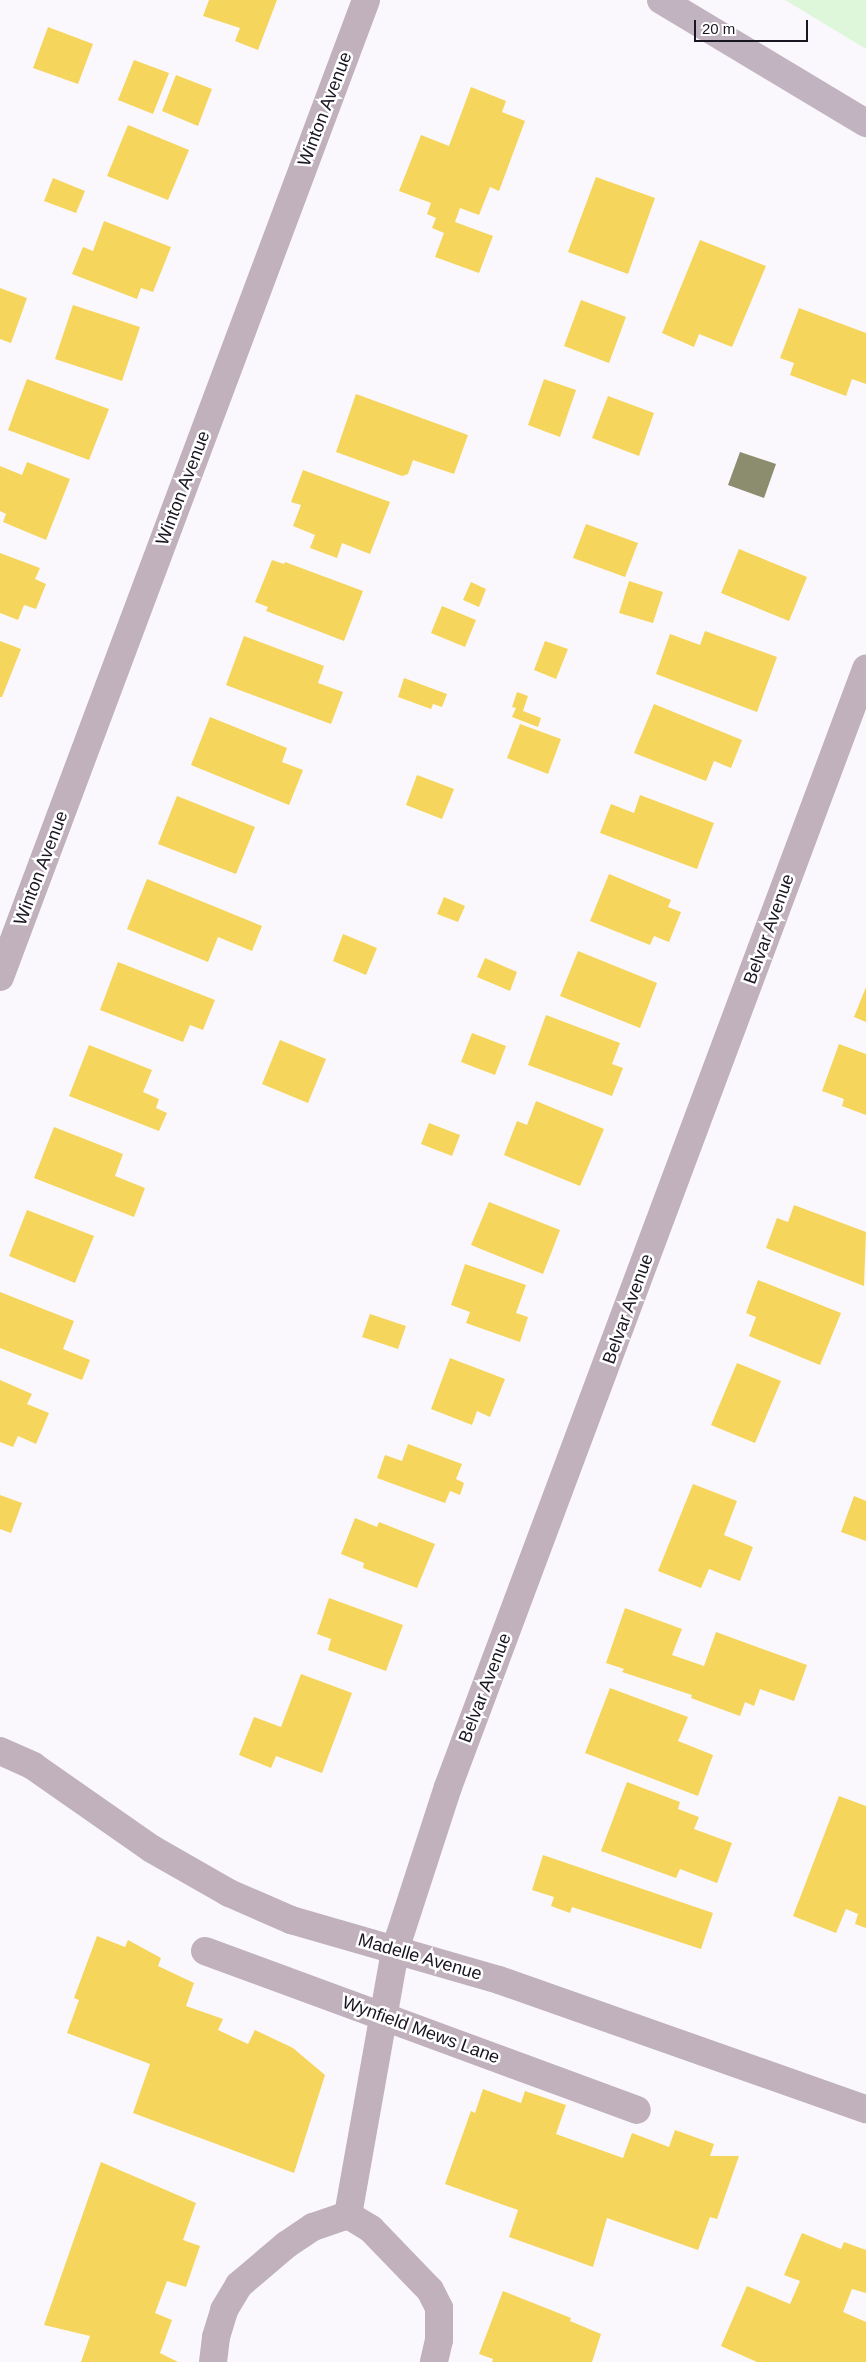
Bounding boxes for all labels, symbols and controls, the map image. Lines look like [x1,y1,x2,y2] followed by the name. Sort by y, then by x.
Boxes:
[696,10,810,42] scale bar
[702,20,735,37] text: 20 m
[293,48,357,170] street label: Winton Avenue
[151,427,215,549] street label: Winton Avenue
[9,807,73,929] street label: Winton Avenue
[739,870,799,988] street label: Belvar Avenue
[598,1250,658,1368] street label: Belvar Avenue
[454,1630,516,1746] street label: Belvar Avenue
[355,1929,485,1985] street label: Madelle Avenue
[339,1991,503,2069] street label: Wynfield Mews Lane

